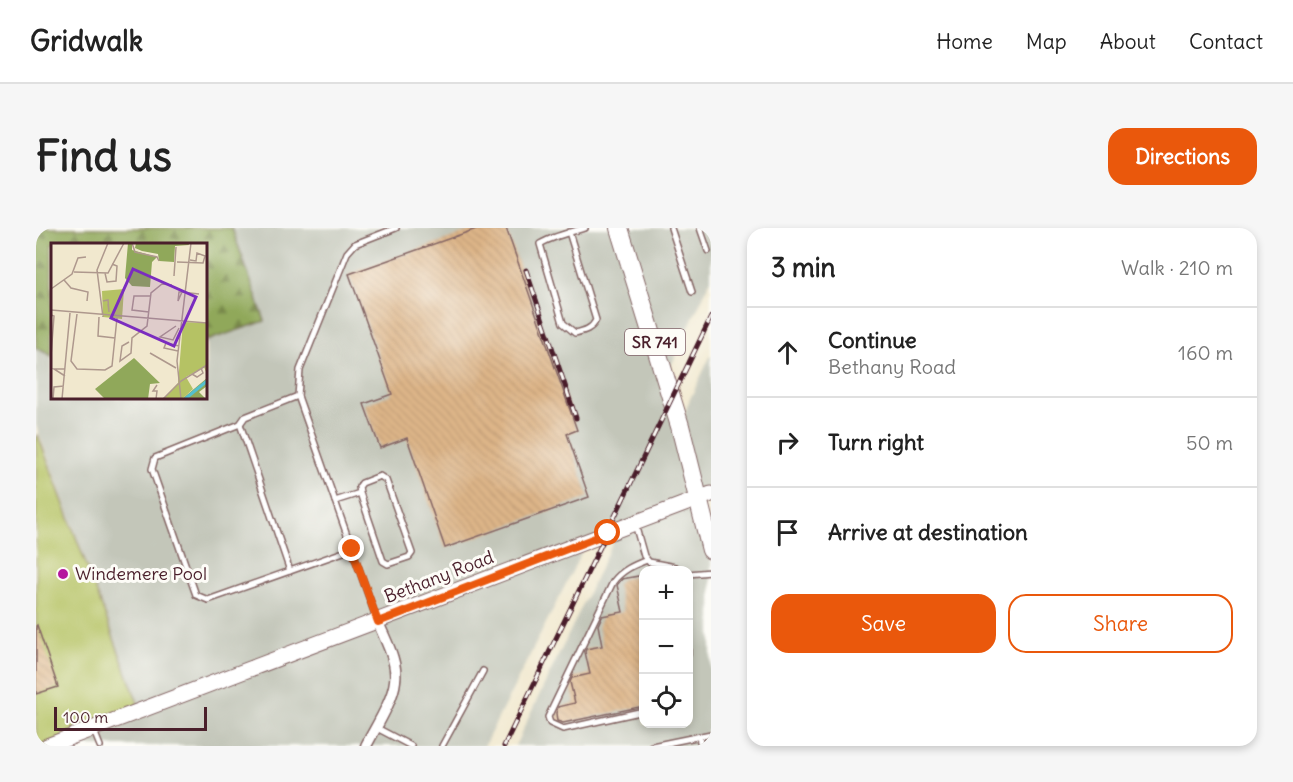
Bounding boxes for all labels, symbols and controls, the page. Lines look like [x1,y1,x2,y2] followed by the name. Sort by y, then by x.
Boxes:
[30,23,143,59] text: Gridwalk
[936,28,993,55] text: Home
[1026,28,1067,55] text: Map
[1100,28,1156,55] text: About
[1189,28,1263,55] text: Contact
[1108,128,1257,185] button: Directions
[36,130,172,182] text: Find us
[51,243,207,399] inset map
[771,251,836,284] text: 3 min
[1121,255,1233,280] text: Walk · 210 m
[828,326,917,354] text: Continue
[625,329,685,355] road number: SR 741
[771,336,804,369] icon: ahead
[1178,340,1233,365] text: 160 m
[828,354,956,379] text: Bethany Road
[771,426,804,459] icon: right
[828,428,924,456] text: Turn right
[1186,430,1233,455] text: 50 m
[771,516,804,549] icon: arrive
[828,518,1028,546] text: Arrive at destination
[594,519,620,545] route start
[338,535,364,561] route end
[381,545,497,608] street label: Bethany Road
[75,562,207,585] place label: Windemere Pool
[639,566,693,728] map controls
[639,566,693,620] button: +
[56,567,70,581] marker: Windemere Pool
[771,594,996,653] button: Save
[1008,594,1233,653] button: Share
[639,620,693,674] button: −
[639,674,693,728] button: locate
[54,704,207,732] scale bar
[63,707,108,727] text: 100 m

